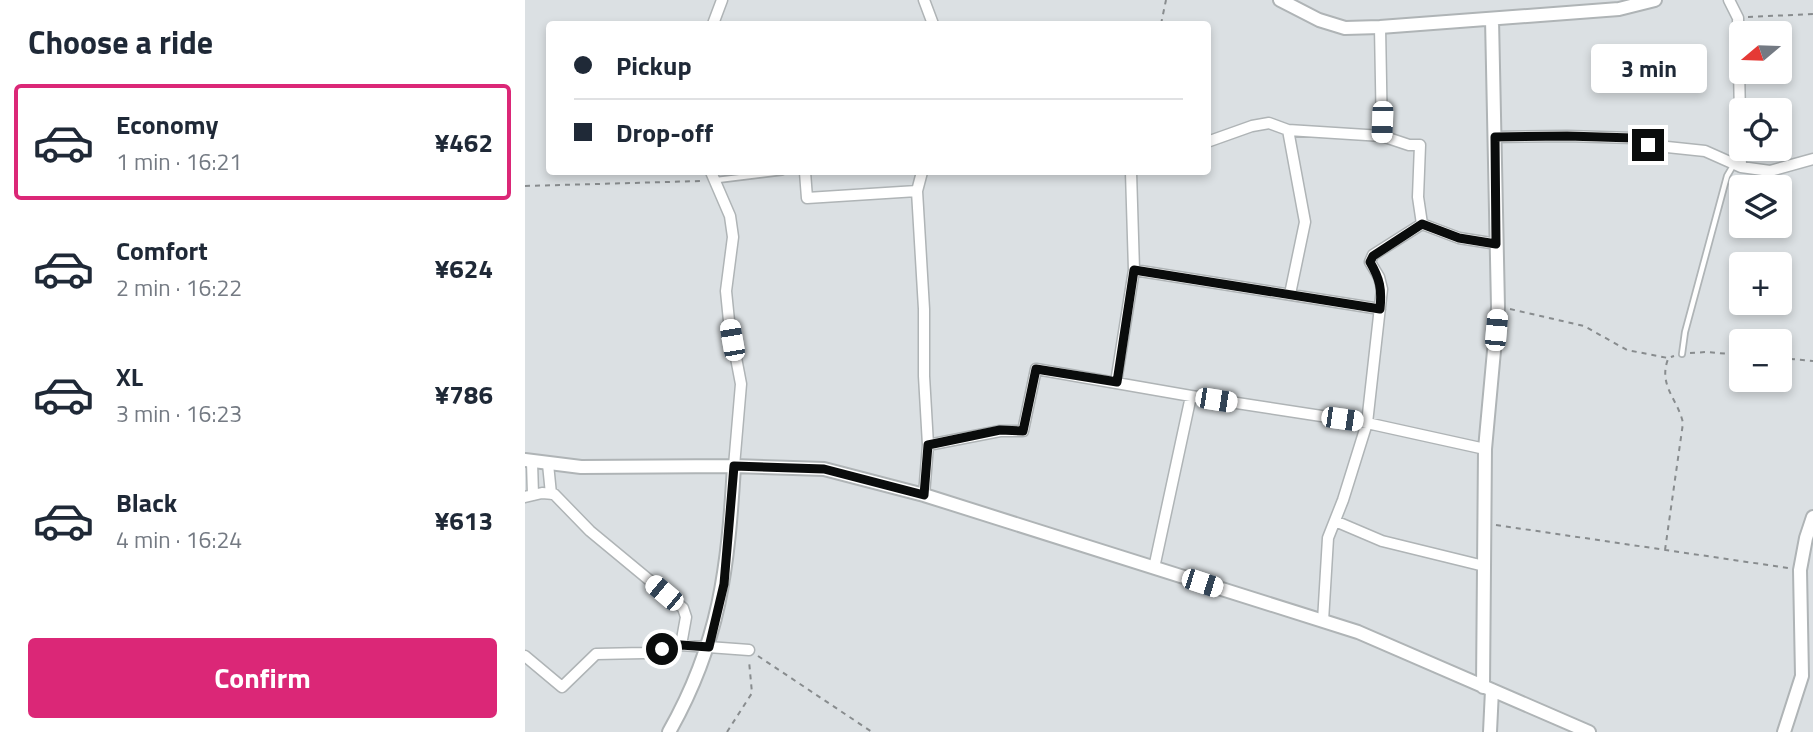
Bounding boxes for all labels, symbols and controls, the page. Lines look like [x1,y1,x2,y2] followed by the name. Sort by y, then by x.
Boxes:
[28,18,213,66] text: Choose a ride
[1729,21,1792,84] north arrow
[1729,21,1792,392] map controls
[1590,44,1706,92] callout: 3 min
[616,46,692,85] text: Pickup
[1621,51,1677,86] text: 3 min
[1729,98,1792,161] button: locate
[1371,101,1394,143] car
[116,105,218,144] text: Economy
[32,111,95,174] icon: car
[616,113,713,152] text: Drop-off
[435,123,493,162] text: ¥462
[1632,129,1664,161] route end
[116,144,242,179] text: 1 min · 16:21
[1729,175,1792,238] button: layers
[116,231,208,270] text: Comfort
[32,237,95,300] icon: car
[435,249,493,288] text: ¥624
[1729,252,1792,315] button: +
[116,270,242,305] text: 2 min · 16:22
[1484,308,1509,352] car
[719,317,746,363] car
[1729,329,1792,392] button: −
[116,357,143,396] text: XL
[32,363,95,426] icon: car
[435,375,493,414] text: ¥786
[1194,386,1239,414] car
[116,396,242,431] text: 3 min · 16:23
[1320,406,1365,432] car
[116,483,177,522] text: Black
[32,489,95,552] icon: car
[435,501,493,540] text: ¥613
[116,522,242,557] text: 4 min · 16:24
[1179,567,1226,599] car
[642,571,687,615] car
[646,633,678,665] route start
[28,638,497,718] button: Confirm

